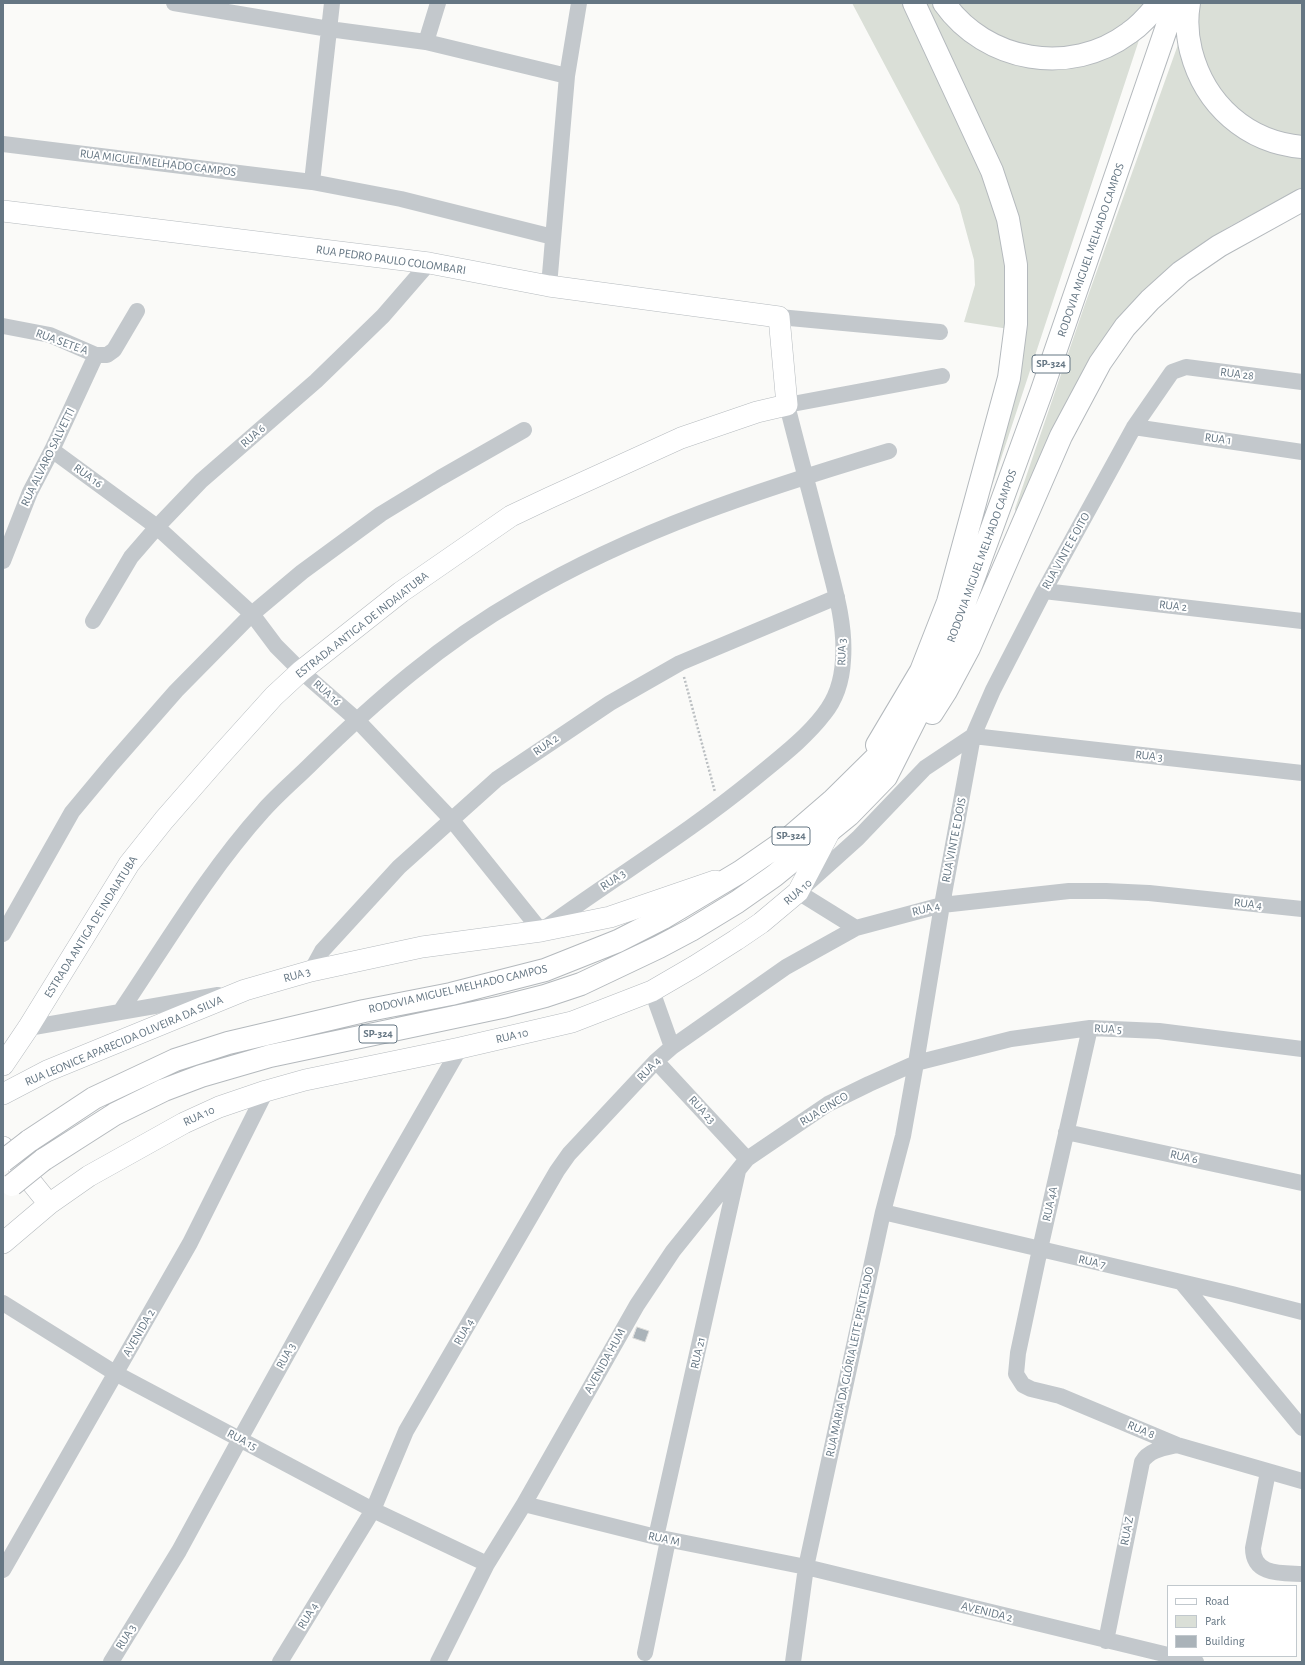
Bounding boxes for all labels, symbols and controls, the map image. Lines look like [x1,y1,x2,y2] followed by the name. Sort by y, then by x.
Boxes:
[79,146,237,180] street label: RUA MIGUEL MELHADO CAMPOS
[1054,161,1128,339] street label: RODOVIA MIGUEL MELHADO CAMPOS
[315,242,467,278] street label: RUA PEDRO PAULO COLOMBARI
[34,326,90,358] street label: RUA SETE A
[1032,355,1070,373] road number: SP-324
[1219,365,1255,383] street label: RUA 28
[18,405,78,509] street label: RUA ALVARO SALVETTI
[238,421,268,451] street label: RUA 6
[1204,430,1232,448] street label: RUA 1
[71,461,105,491] street label: RUA 16
[944,468,1020,644] street label: RODOVIA MIGUEL MELHADO CAMPOS
[1039,510,1093,592] street label: RUA VINTE E OITO
[293,569,431,681] street label: ESTRADA ANTIGA DE INDAIATUBA
[1158,597,1188,615] street label: RUA 2
[835,638,849,666] street label: RUA 3
[310,677,344,709] street label: RUA 16
[530,731,562,759] street label: RUA 2
[1135,747,1163,765] street label: RUA 3
[939,796,969,884] street label: RUA VINTE E DOIS
[772,827,810,845] road number: SP-324
[41,853,141,1001] street label: ESTRADA ANTIGA DE INDAIATUBA
[598,866,628,894] street label: RUA 3
[781,876,815,908] street label: RUA 10
[1233,895,1263,913] street label: RUA 4
[911,899,941,919] street label: RUA 4
[367,961,549,1017] street label: RODOVIA MIGUEL MELHADO CAMPOS
[282,964,312,986] street label: RUA 3
[23,993,225,1089] street label: RUA LEONICE APARECIDA OLIVEIRA DA SILVA
[1094,1021,1122,1037] street label: RUA 5
[359,1025,397,1043] road number: SP-324
[494,1025,530,1047] street label: RUA 10
[634,1054,664,1084] street label: RUA 4
[797,1089,851,1129] street label: RUA CINCO
[685,1093,719,1127] street label: RUA 23
[181,1102,217,1130] street label: RUA 10
[1169,1147,1199,1167] street label: RUA 6
[1039,1185,1061,1223] street label: RUA 4A
[1077,1252,1107,1272] street label: RUA 7
[823,1266,877,1458] street label: RUA MARIA DA GLÓRIA LEITE PENTEADO
[120,1307,158,1359] street label: AVENIDA 2
[451,1316,477,1348] street label: RUA 4
[581,1326,629,1396] street label: AVENIDA HUM
[687,1336,709,1370] street label: RUA 21
[273,1340,299,1372] street label: RUA 3
[1125,1418,1157,1442] street label: RUA 8
[225,1426,259,1454] street label: RUA 15
[1117,1515,1137,1547] street label: RUA Z
[647,1529,681,1549] street label: RUA M
[1167,1585,1297,1657] legend
[1205,1595,1229,1607] text: Road
[960,1599,1014,1625] street label: AVENIDA 2
[295,1600,321,1632] street label: RUA 4
[1205,1615,1226,1627] text: Park
[113,1621,139,1653] street label: RUA 3
[1205,1635,1245,1647] text: Building

